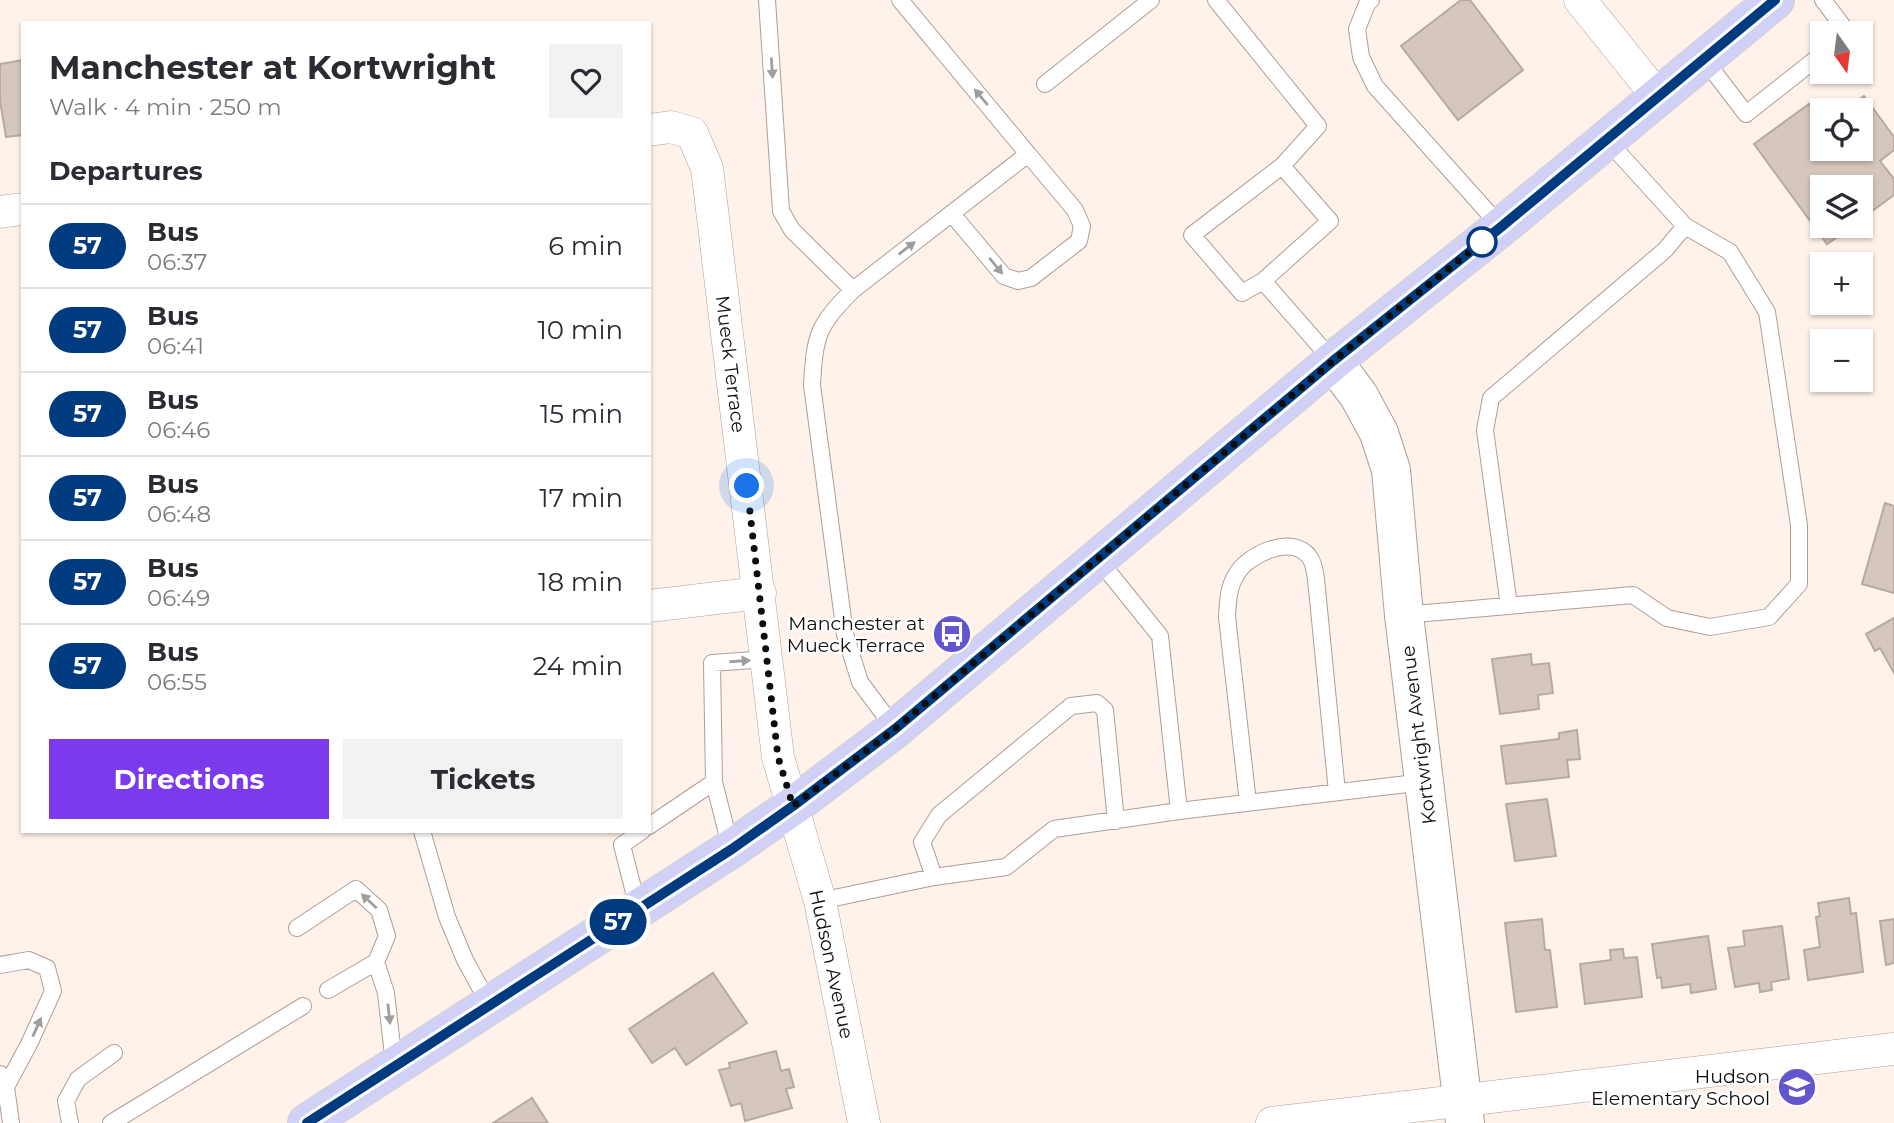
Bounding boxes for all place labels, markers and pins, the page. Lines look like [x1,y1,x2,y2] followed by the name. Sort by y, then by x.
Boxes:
[1467,227,1497,257] unlabelled marker
[787,612,925,657] place label: Manchester at Mueck Terrace
[931,613,973,655] bus stop icon: Manchester at Mueck Terrace
[1591,1065,1770,1110] place label: Hudson Elementary School
[1776,1066,1818,1108] school or university icon: Hudson Elementary School

